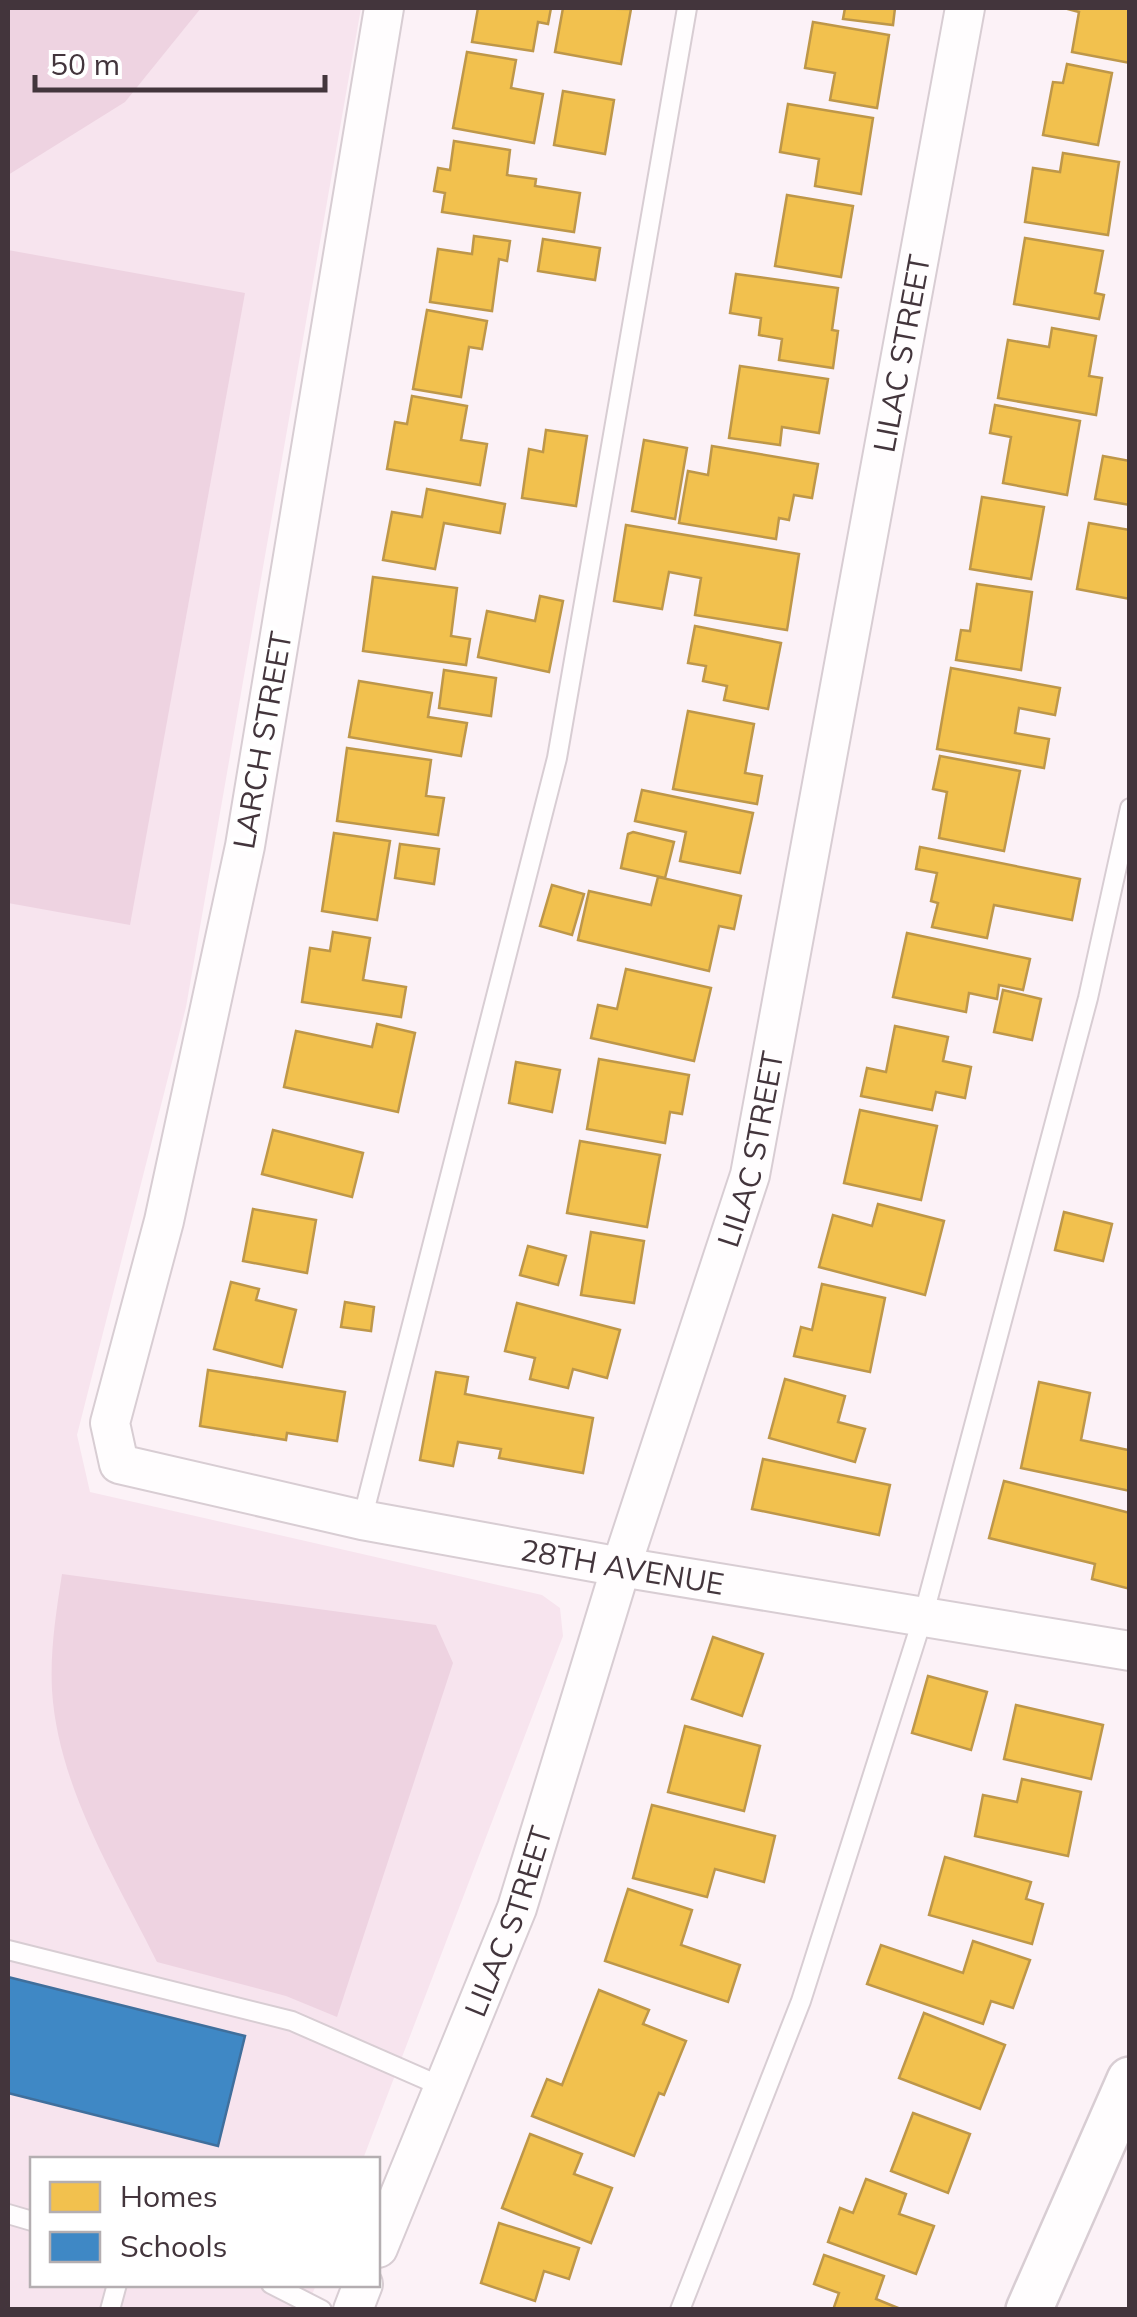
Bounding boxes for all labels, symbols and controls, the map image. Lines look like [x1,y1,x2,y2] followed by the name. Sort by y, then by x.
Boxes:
[35,30,325,92] scale bar
[50,45,120,83] text: 50 m
[865,251,938,455] street label: LILAC STREET
[224,628,300,852] street label: LARCH STREET
[709,1048,791,1252] street label: LILAC STREET
[518,1530,727,1603] street label: 28TH AVENUE
[456,1821,560,2022] street label: LILAC STREET
[30,2157,380,2287] legend
[120,2177,218,2215] text: Homes
[120,2227,227,2265] text: Schools

